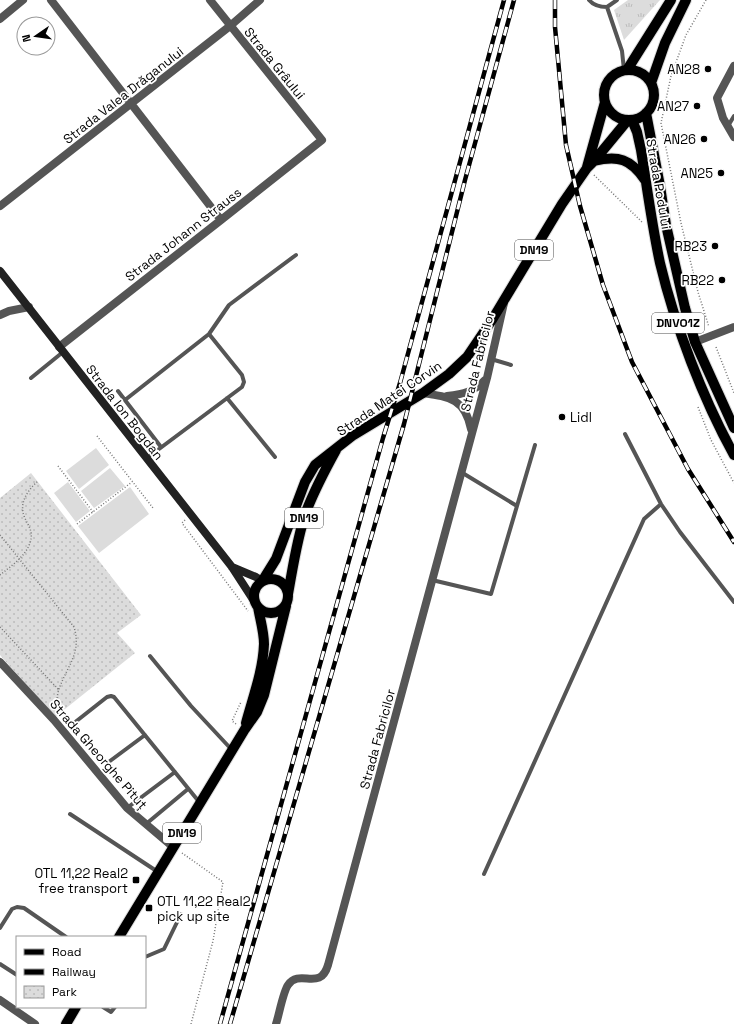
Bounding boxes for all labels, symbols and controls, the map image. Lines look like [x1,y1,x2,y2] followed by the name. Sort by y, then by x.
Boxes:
[16,16,56,56] north arrow
[240,24,309,103] street label: Strada Grâului
[19,33,34,43] text: N
[60,43,187,148] street label: Strada Valea Drăganului
[667,61,700,78] place label: AN28
[703,64,713,74] marker: AN28
[657,98,689,115] place label: AN27
[692,101,702,111] marker: AN27
[663,131,696,148] place label: AN26
[699,134,709,144] marker: AN26
[642,138,675,231] street label: Strada Podului
[681,165,713,182] place label: AN25
[716,168,726,178] marker: AN25
[122,184,245,285] street label: Strada Johann Strauss
[675,238,707,255] place label: RB23
[515,240,553,260] road number: DN19
[710,241,720,251] marker: RB23
[682,272,714,289] place label: RB22
[717,275,727,285] marker: RB22
[457,309,498,413] street label: Strada Fabricilor
[652,313,704,333] road number: DNVO1Z
[334,357,445,440] street label: Strada Matei Corvin
[82,361,167,463] street label: Strada Ion Bogdan
[570,409,592,426] place label: Lidl
[557,412,567,422] marker: Lidl
[285,508,323,528] road number: DN19
[356,687,399,791] street label: Strada Fabricilor
[46,696,151,813] street label: Strada Gheorghe Pituț
[163,823,201,843] road number: DN19
[34,865,128,897] place label: OTL 11,22 Real2 free transport
[131,875,141,885] marker: OTL 11,22 Real2 free transport
[157,893,251,925] place label: OTL 11,22 Real2 pick up site
[144,903,154,913] marker: OTL 11,22 Real2 pick up site
[16,936,146,1008] legend
[52,944,81,960] text: Road
[52,964,96,980] text: Railway
[52,984,77,1000] text: Park

